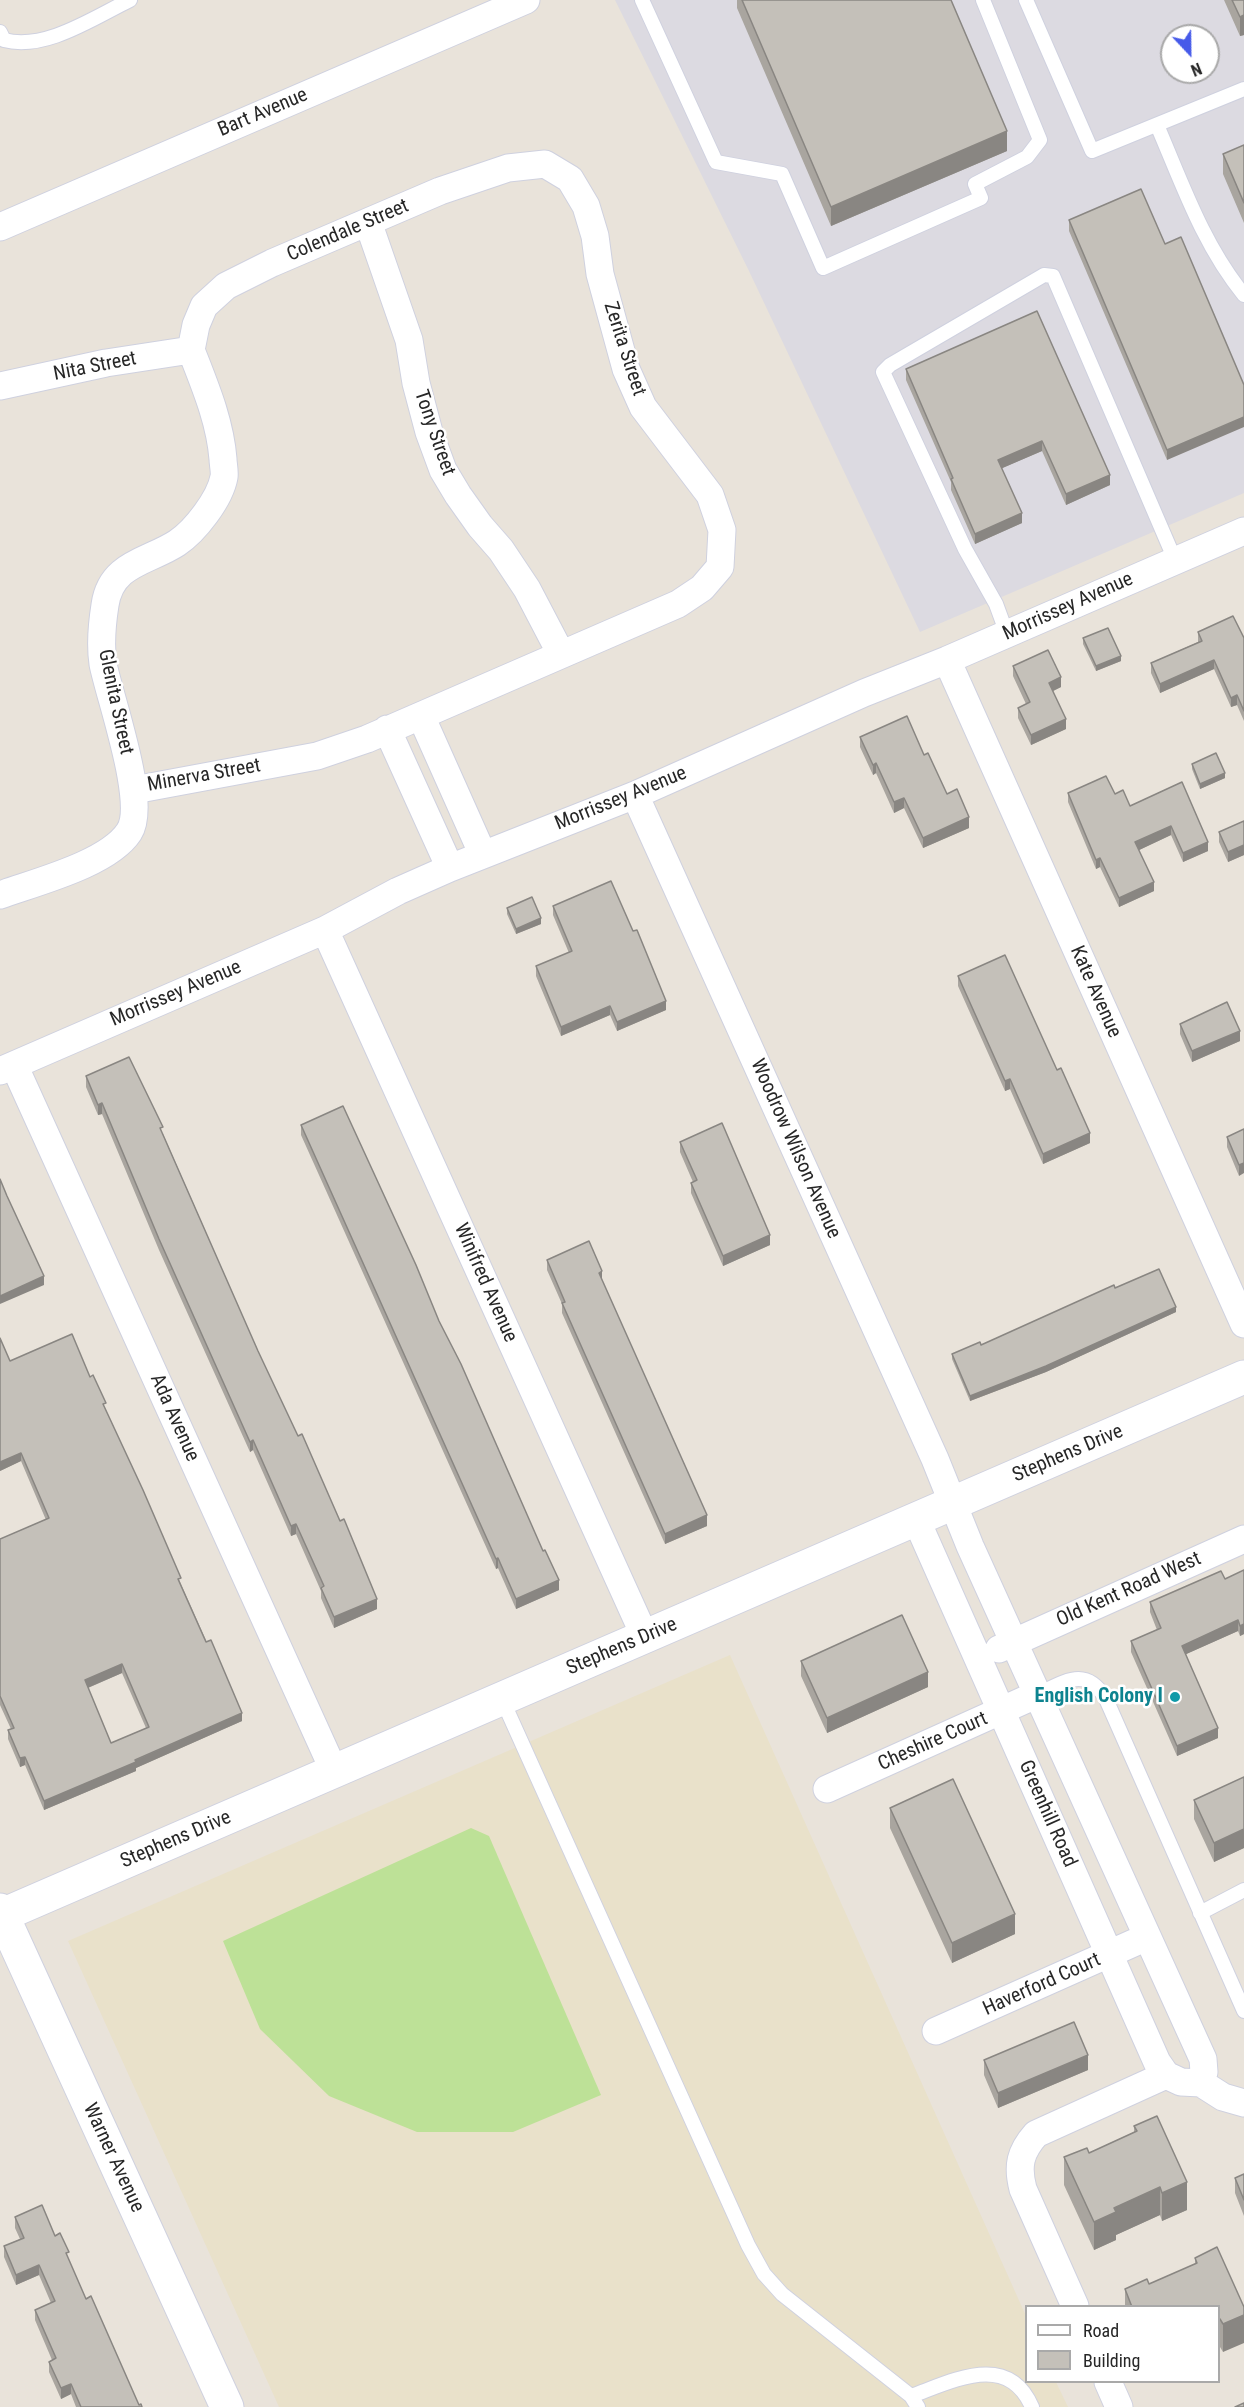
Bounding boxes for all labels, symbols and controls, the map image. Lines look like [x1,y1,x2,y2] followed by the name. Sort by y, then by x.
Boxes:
[1160,24,1220,84] north arrow
[1188,59,1204,80] text: N
[215,83,311,143] street label: Bart Avenue
[284,195,412,267] street label: Colendale Street
[598,299,650,399] street label: Zerita Street
[52,347,138,387] street label: Nita Street
[408,387,460,479] street label: Tony Street
[999,568,1137,646] street label: Morrissey Avenue
[92,647,138,757] street label: Glenita Street
[146,754,262,798] street label: Minerva Street
[552,762,690,836] street label: Morrissey Avenue
[1064,942,1126,1042] street label: Kate Avenue
[107,956,245,1032] street label: Morrissey Avenue
[745,1056,845,1242] street label: Woodrow Wilson Avenue
[448,1220,522,1346] street label: Winifred Avenue
[144,1371,204,1465] street label: Ada Avenue
[1009,1420,1127,1488] street label: Stephens Drive
[1053,1547,1205,1633] street label: Old Kent Road West
[563,1613,681,1681] street label: Stephens Drive
[1035,1685,1163,1709] place label: English Colony I
[1168,1690,1182,1704] marker: English Colony I
[875,1707,991,1777] street label: Cheshire Court
[1013,1757,1081,1871] street label: Greenhill Road
[117,1806,235,1874] street label: Stephens Drive
[979,1948,1105,2022] street label: Haverford Court
[77,2099,149,2217] street label: Warner Avenue
[1025,2305,1220,2383] legend
[1083,2320,1119,2341] text: Road
[1083,2350,1140,2371] text: Building

